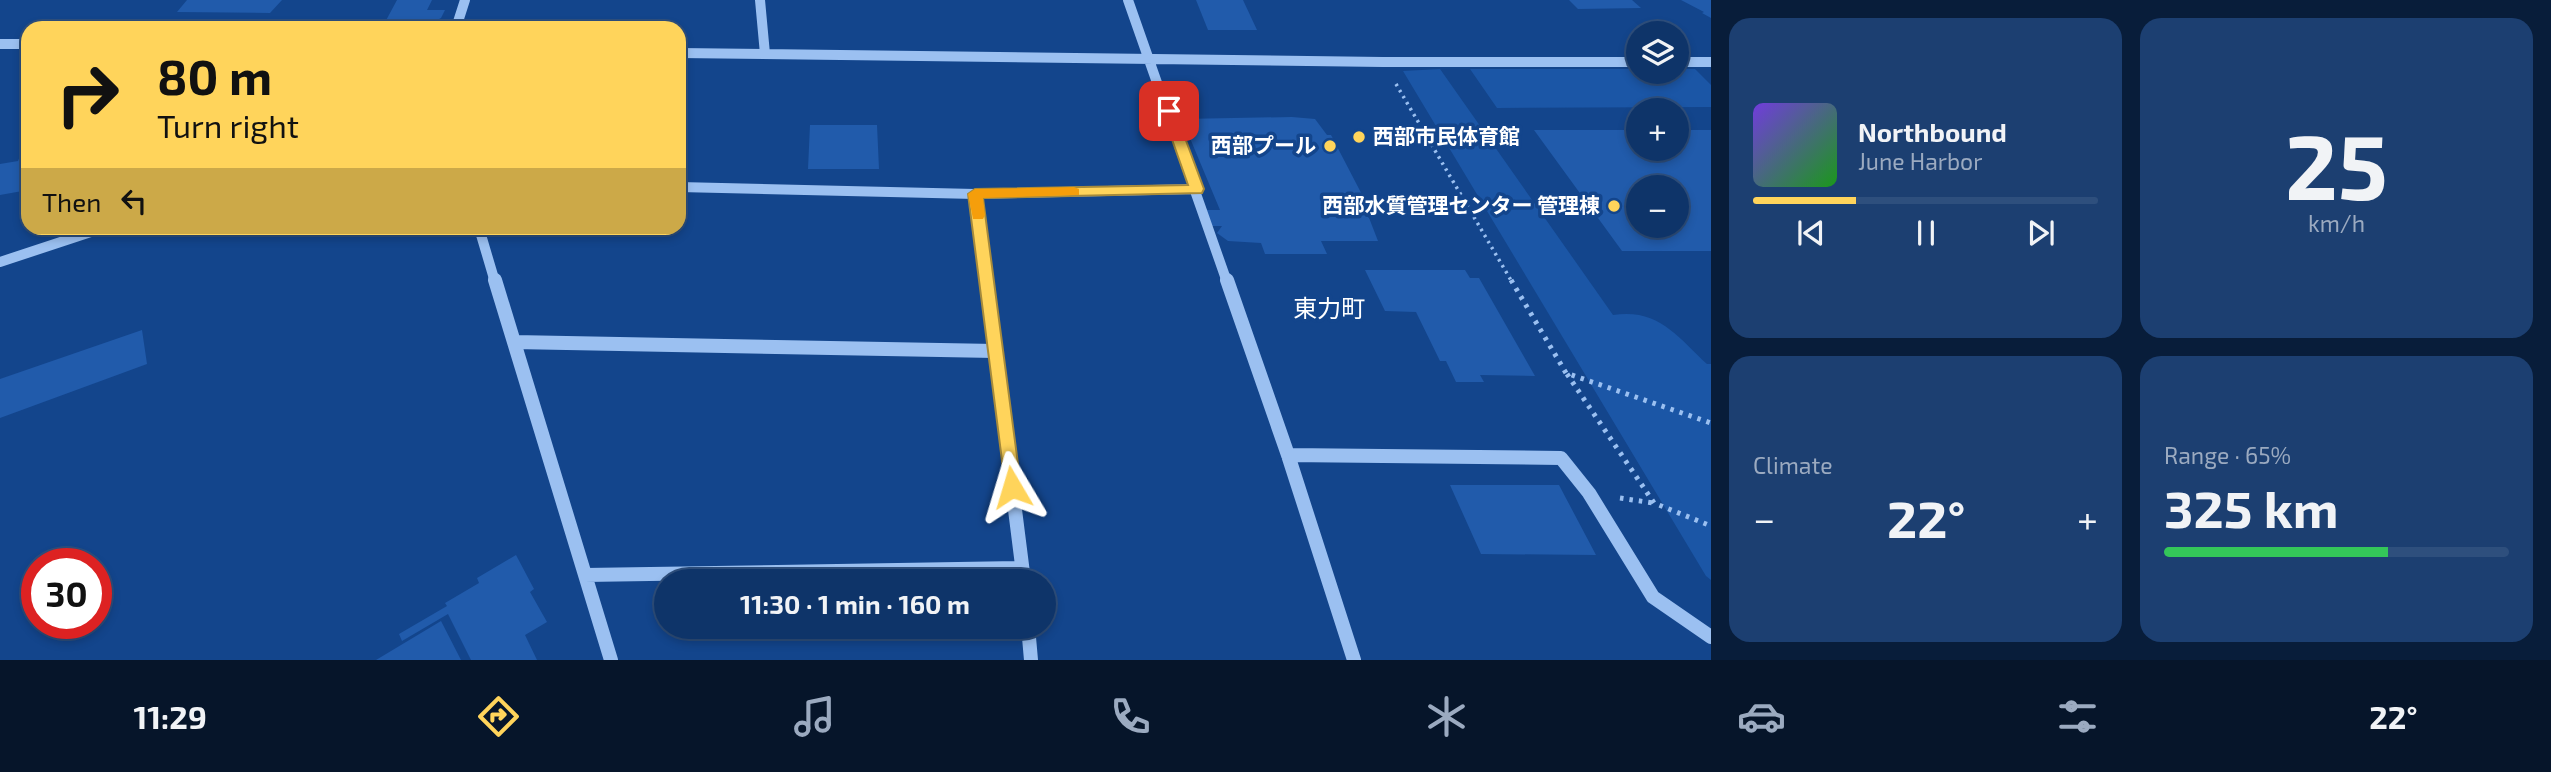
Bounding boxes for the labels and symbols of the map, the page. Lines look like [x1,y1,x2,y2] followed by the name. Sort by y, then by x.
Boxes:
[1139,81,1199,141] pin
[1373,123,1520,148] place label: 西部市民体育館
[1351,129,1367,145] marker: 西部市民体育館
[1211,132,1316,157] place label: 西部プール
[1322,138,1338,154] marker: 西部プール
[1322,192,1600,217] place label: 西部水質管理センター 管理棟
[1606,198,1622,214] marker: 西部水質管理センター 管理棟
[1293,293,1365,322] district label: 東力町
[975,450,1049,524] position arrow
[21,548,112,639] speed limit sign: 30

